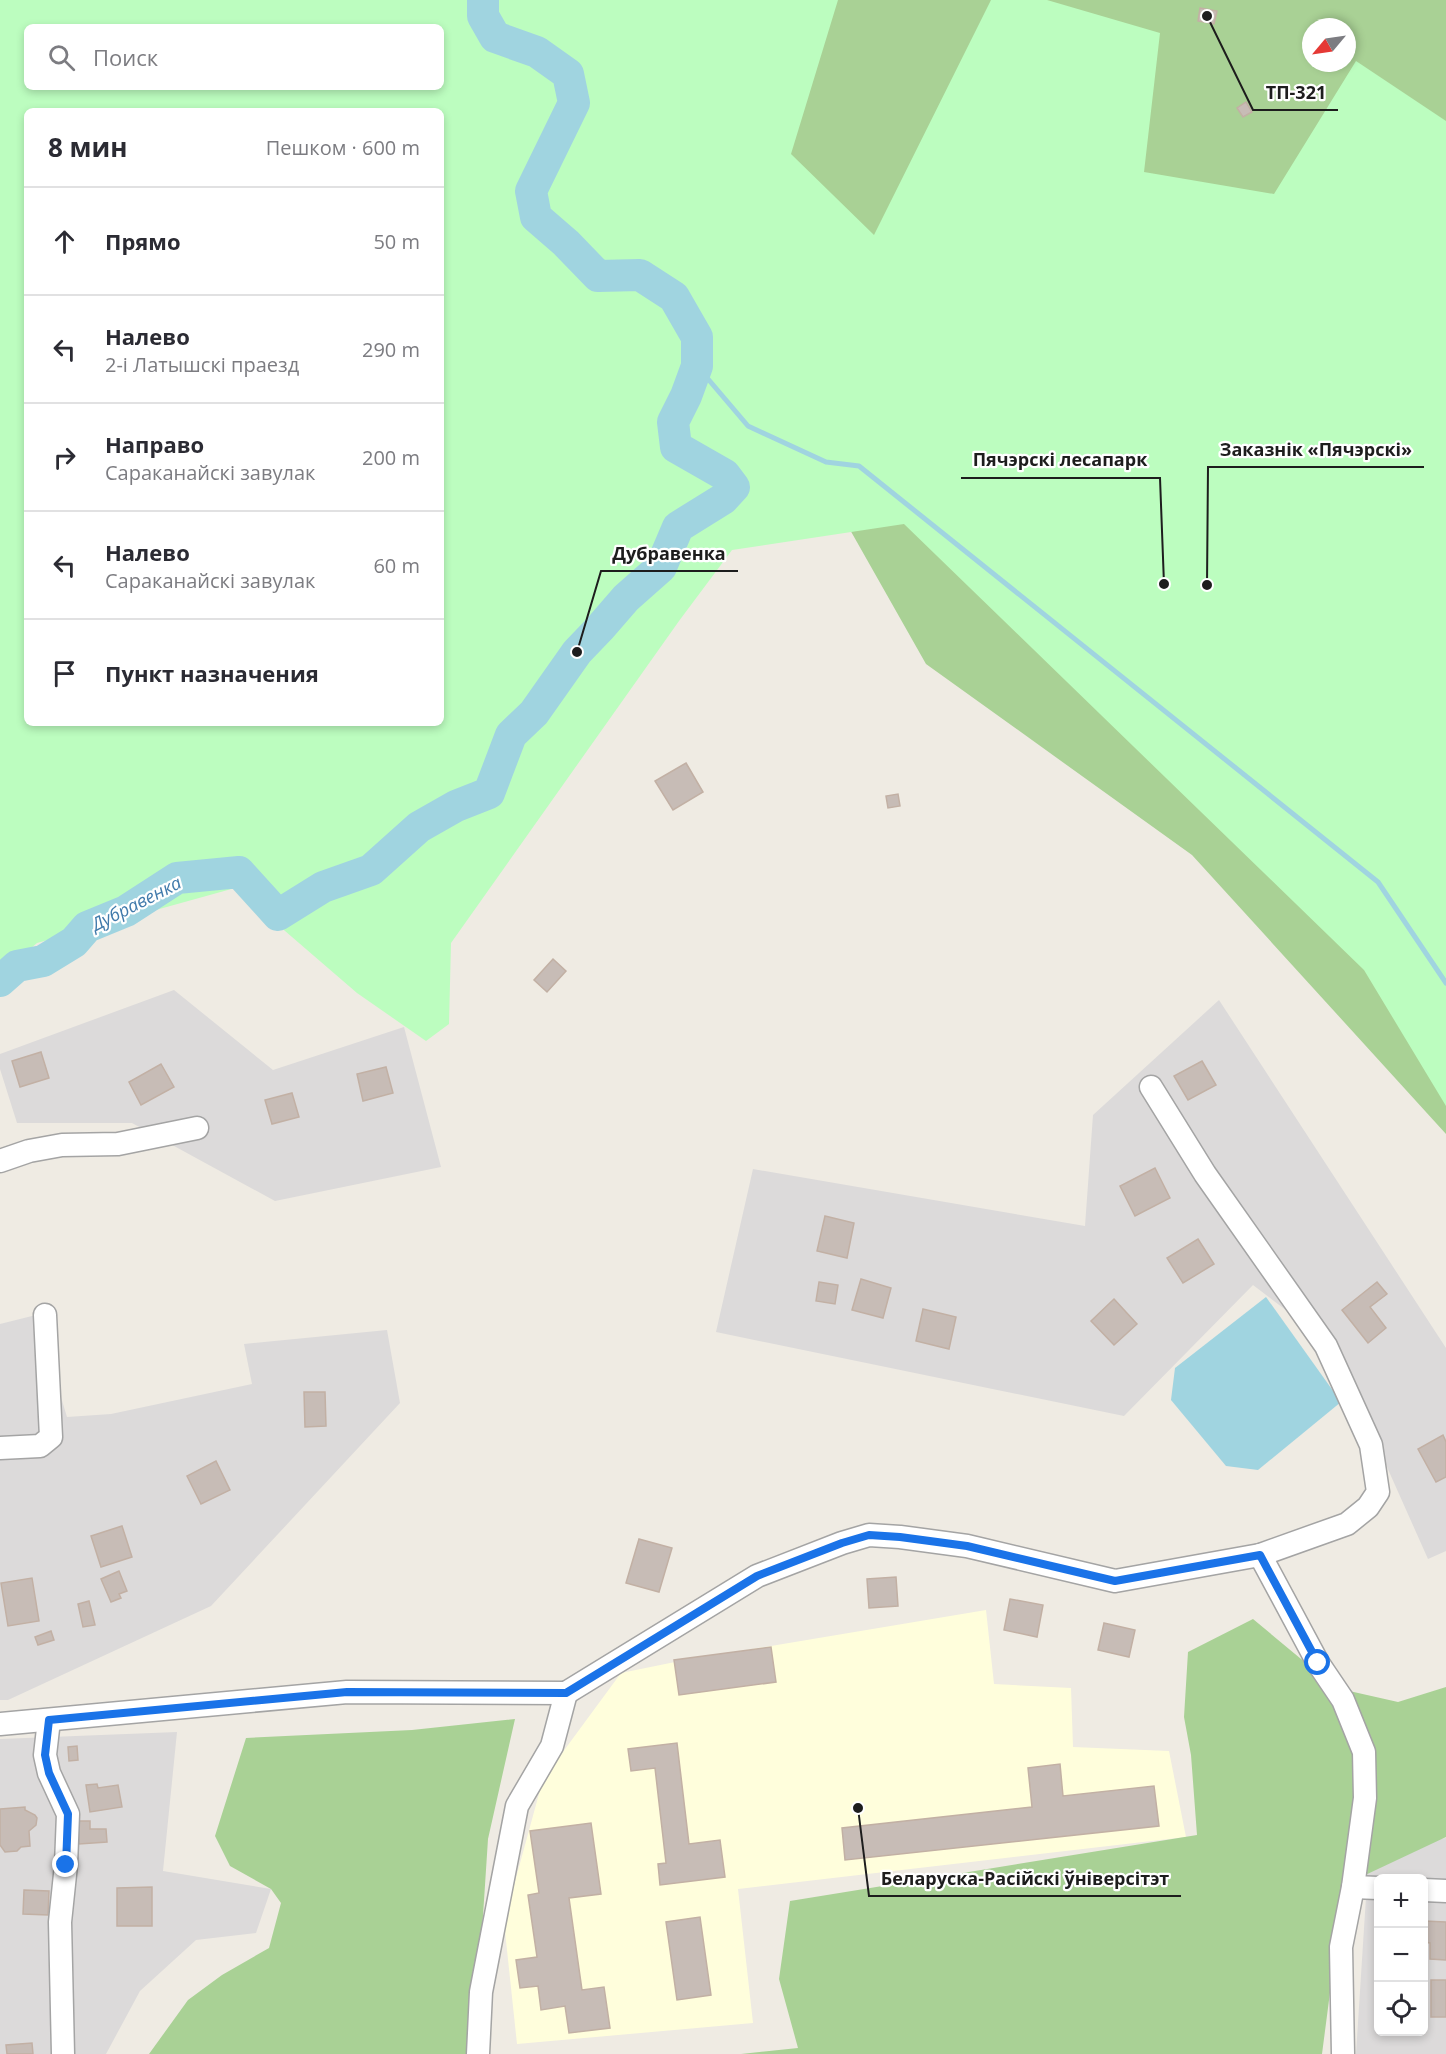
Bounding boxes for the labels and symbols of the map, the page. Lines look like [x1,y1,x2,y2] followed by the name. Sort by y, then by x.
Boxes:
[1302,18,1356,72] north arrow
[1253,74,1338,110] callout: ТП-321
[1266,80,1326,104] text: ТП-321
[1208,431,1424,467] callout: Заказнік «Пячэрскі»
[1220,437,1412,461] text: Заказнік «Пячэрскі»
[961,442,1160,478] callout: Пячэрскі лесапарк
[973,447,1148,471] text: Пячэрскі лесапарк
[601,535,738,571] callout: Дубравенка
[612,541,726,565] text: Дубравенка
[85,870,185,937] water label: Дубравенка
[1304,1649,1330,1675] route start
[52,1851,78,1877] route end
[869,1860,1181,1896] callout: Беларуска-Расійскі ўніверсітэт
[881,1866,1169,1890] text: Беларуска-Расійскі ўніверсітэт

